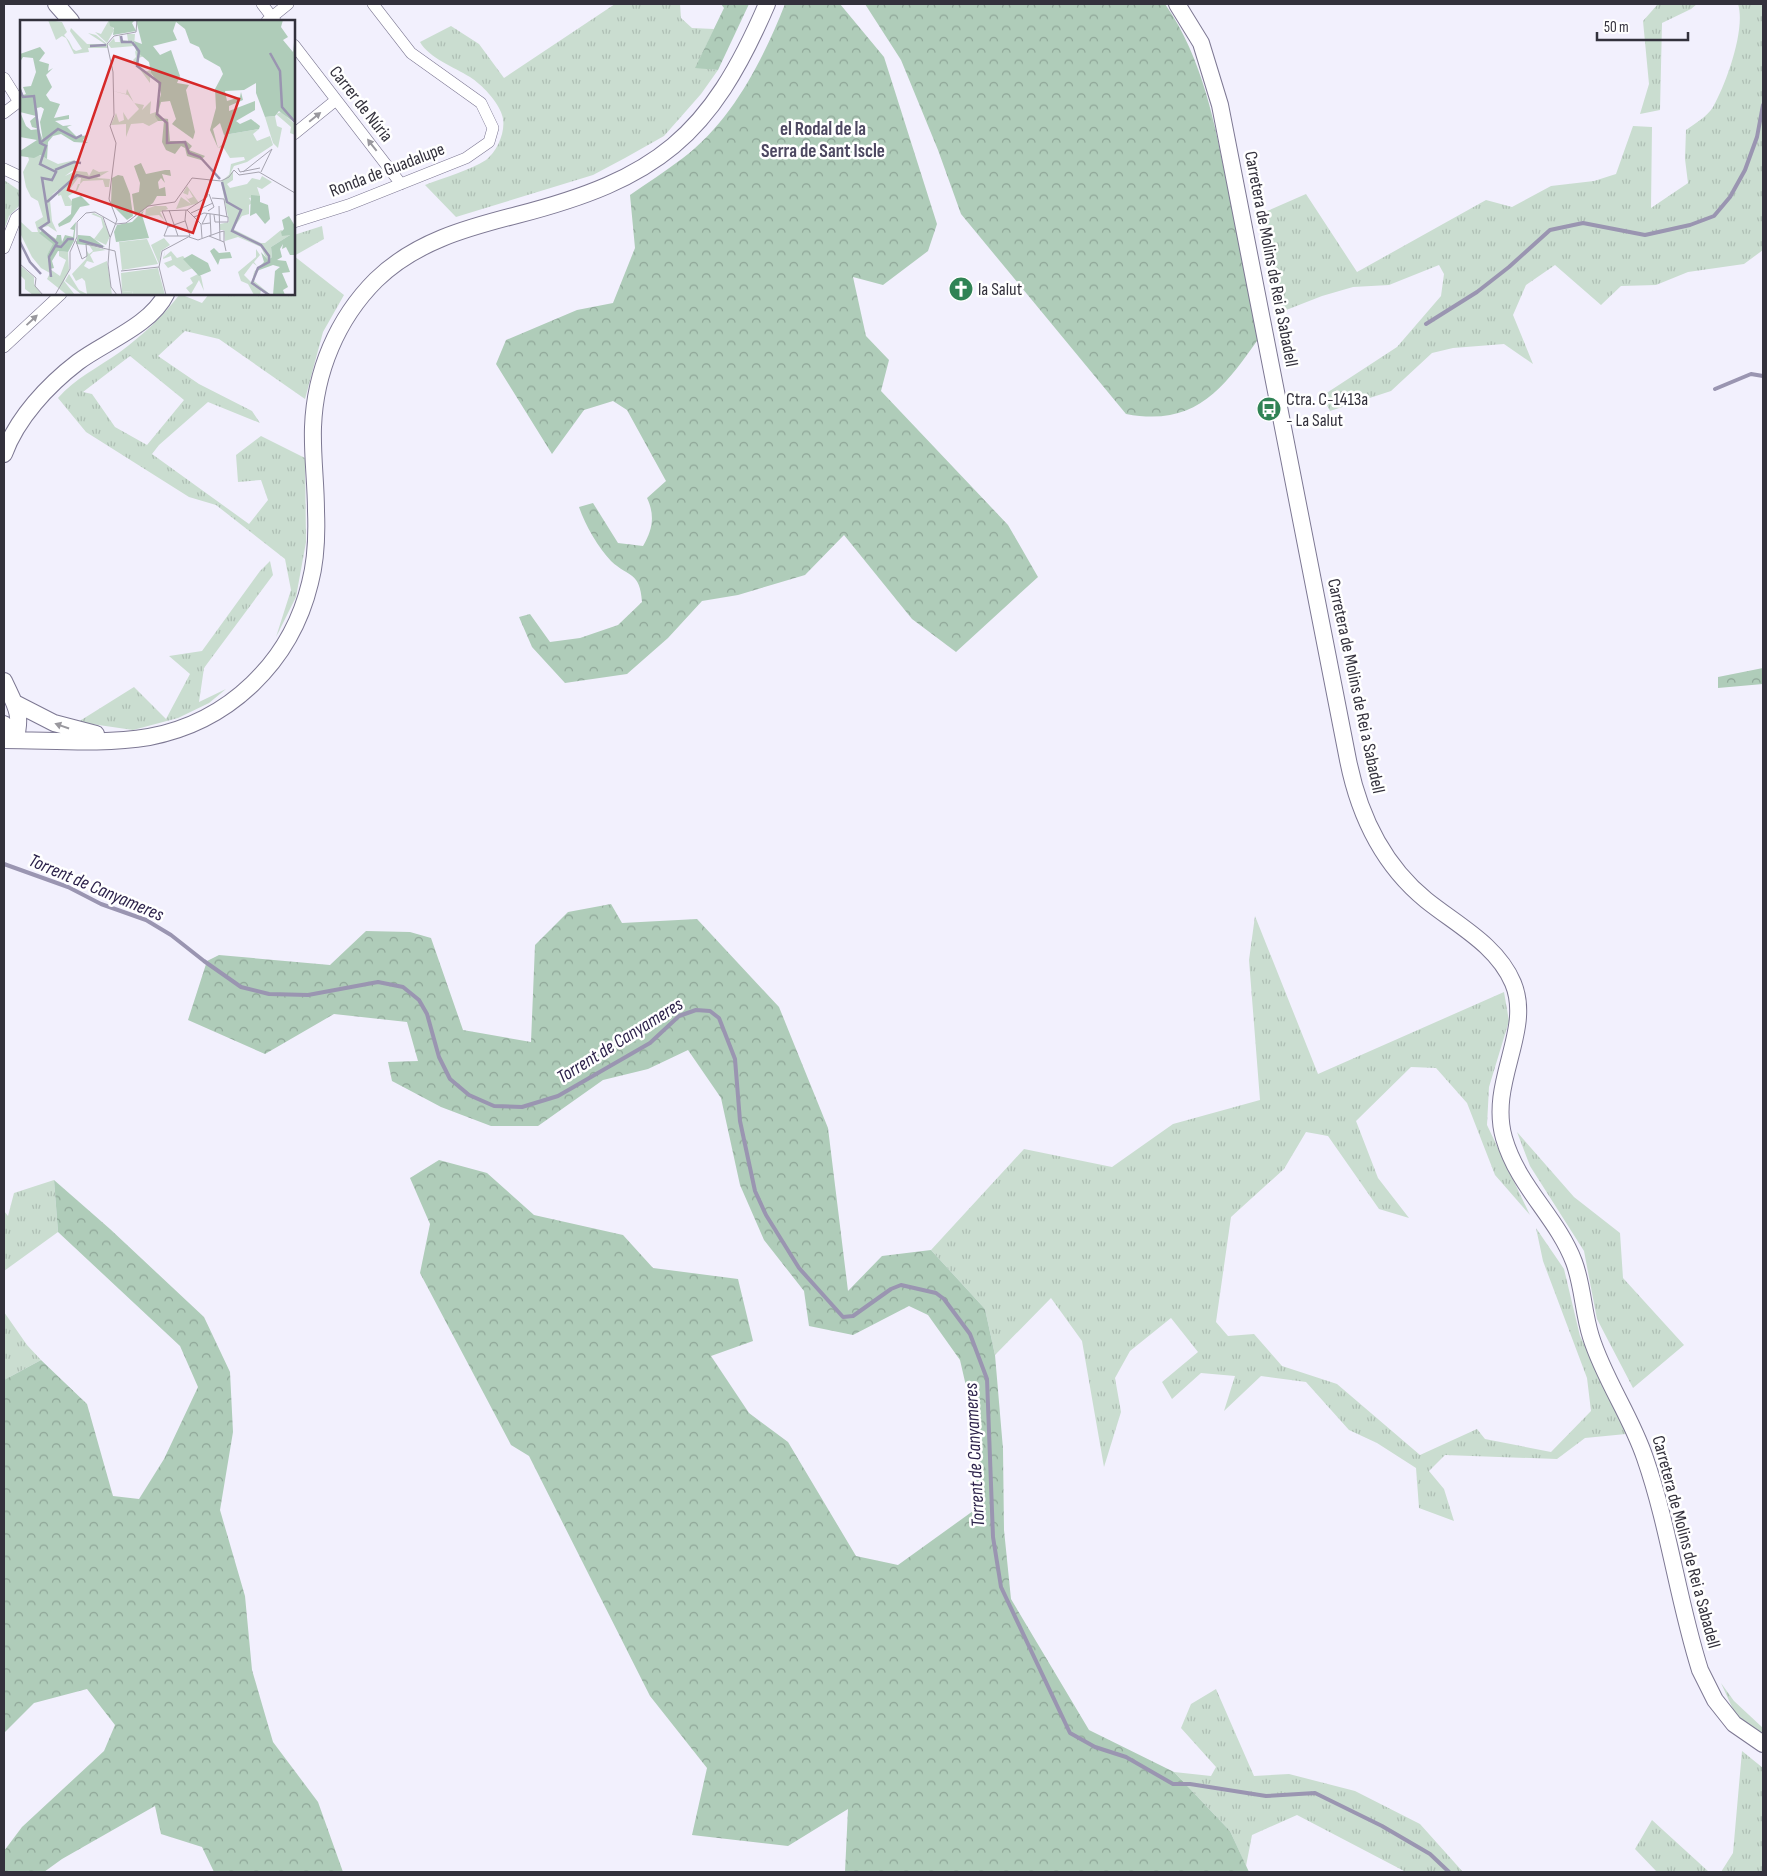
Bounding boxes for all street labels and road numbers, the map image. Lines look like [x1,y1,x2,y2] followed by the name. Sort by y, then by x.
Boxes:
[325,62,397,146] street label: Carrer de Núria
[326,138,448,202] street label: Ronda de Guadalupe
[1240,149,1302,369] street label: Carretera de Molins de Rei a Sabadell
[1323,577,1389,795] street label: Carretera de Molins de Rei a Sabadell
[1648,1433,1724,1651] street label: Carretera de Molins de Rei a Sabadell

